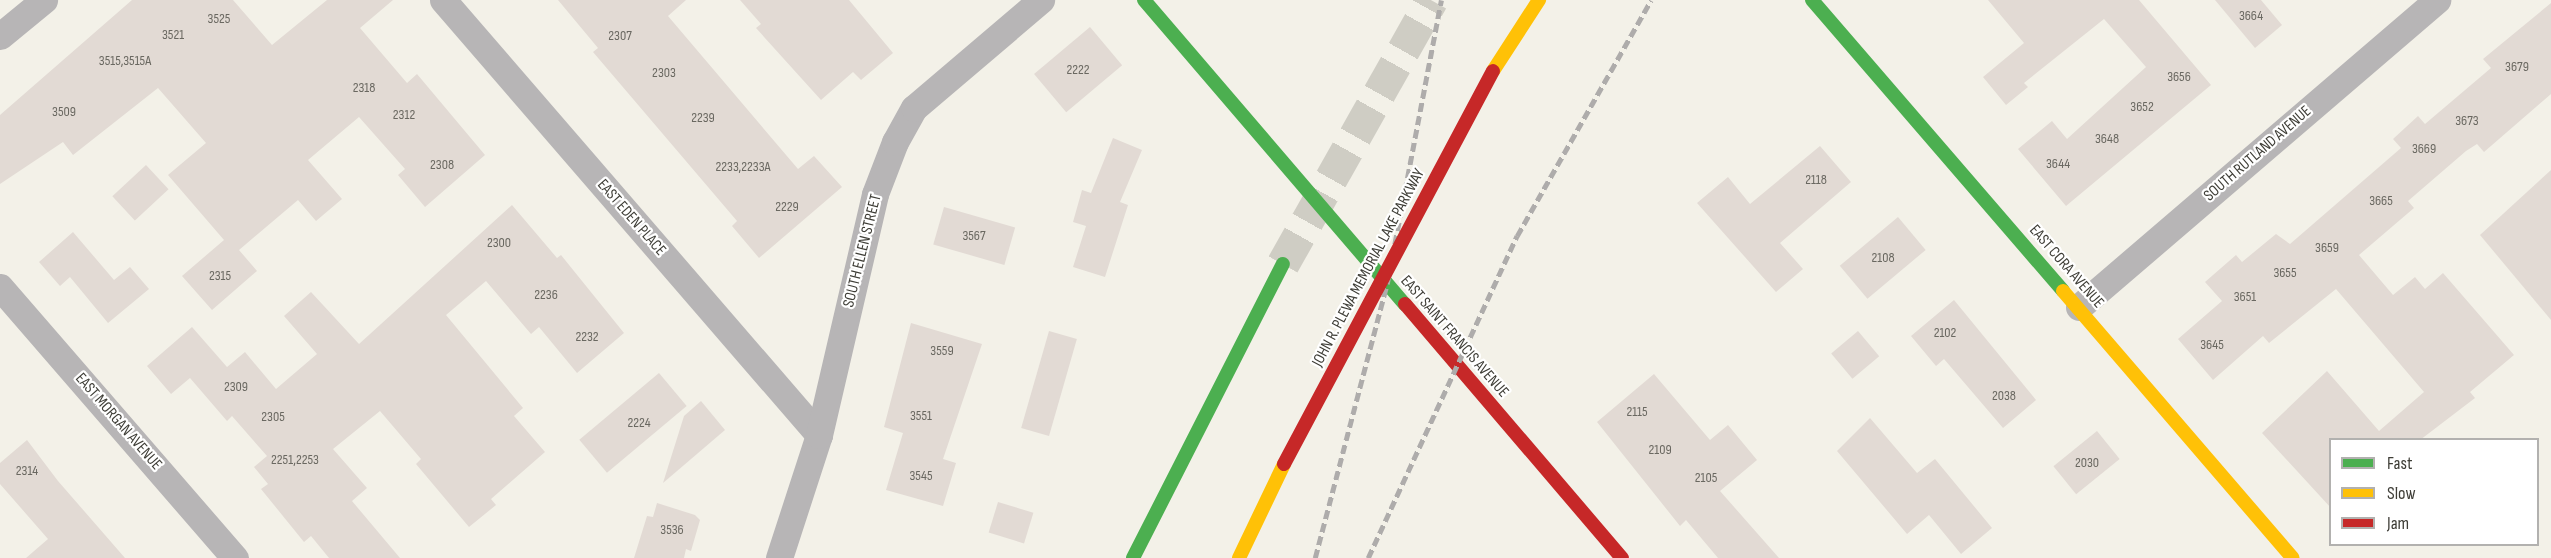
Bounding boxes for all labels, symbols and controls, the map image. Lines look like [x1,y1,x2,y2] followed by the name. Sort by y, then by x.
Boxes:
[2239,8,2263,24] house number: 3664
[208,11,230,27] house number: 3525
[162,27,184,43] house number: 3521
[608,28,632,44] house number: 2307
[99,53,151,69] house number: 3515,3515A
[2505,59,2529,75] house number: 3679
[1066,62,1090,78] house number: 2222
[652,65,676,81] house number: 2303
[2167,69,2191,85] house number: 3656
[353,80,375,96] house number: 2318
[2130,99,2154,115] house number: 3652
[2200,102,2316,206] street label: SOUTH RUTLAND AVENUE
[52,104,76,120] house number: 3509
[393,107,415,123] house number: 2312
[691,110,715,126] house number: 2239
[2455,113,2479,129] house number: 3673
[2095,131,2119,147] house number: 3648
[2412,141,2436,157] house number: 3669
[2046,156,2070,172] house number: 3644
[430,157,454,173] house number: 2308
[715,159,771,175] house number: 2233,2233A
[1309,166,1429,370] street label: JOHN R. PLEWA MEMORIAL LAKE PARKWAY
[1805,172,1827,188] house number: 2118
[593,176,669,260] street label: EAST EDEN PLACE
[840,192,886,310] street label: SOUTH ELLEN STREET
[2369,193,2393,209] house number: 3665
[775,199,799,215] house number: 2229
[2025,221,2107,313] street label: EAST CORA AVENUE
[962,228,986,244] house number: 3567
[487,235,511,251] house number: 2300
[2315,240,2339,256] house number: 3659
[1871,250,1895,266] house number: 2108
[2273,265,2297,281] house number: 3655
[209,268,231,284] house number: 2315
[1396,272,1512,402] street label: EAST SAINT FRANCIS AVENUE
[534,287,558,303] house number: 2236
[2234,289,2256,305] house number: 3651
[1934,325,1956,341] house number: 2102
[575,329,599,345] house number: 2232
[2200,337,2224,353] house number: 3645
[930,343,954,359] house number: 3559
[71,370,165,474] street label: EAST MORGAN AVENUE
[224,379,248,395] house number: 2309
[1992,388,2016,404] house number: 2038
[1626,404,1648,420] house number: 2115
[910,408,932,424] house number: 3551
[261,409,285,425] house number: 2305
[627,415,651,431] house number: 2224
[2329,438,2539,546] legend
[1648,442,1672,458] house number: 2109
[271,452,319,468] house number: 2251,2253
[2387,453,2412,474] text: Fast
[2075,455,2099,471] house number: 2030
[16,463,38,479] house number: 2314
[909,468,933,484] house number: 3545
[1695,470,1717,486] house number: 2105
[2387,483,2416,504] text: Slow
[2387,513,2409,534] text: Jam
[660,522,684,538] house number: 3536

